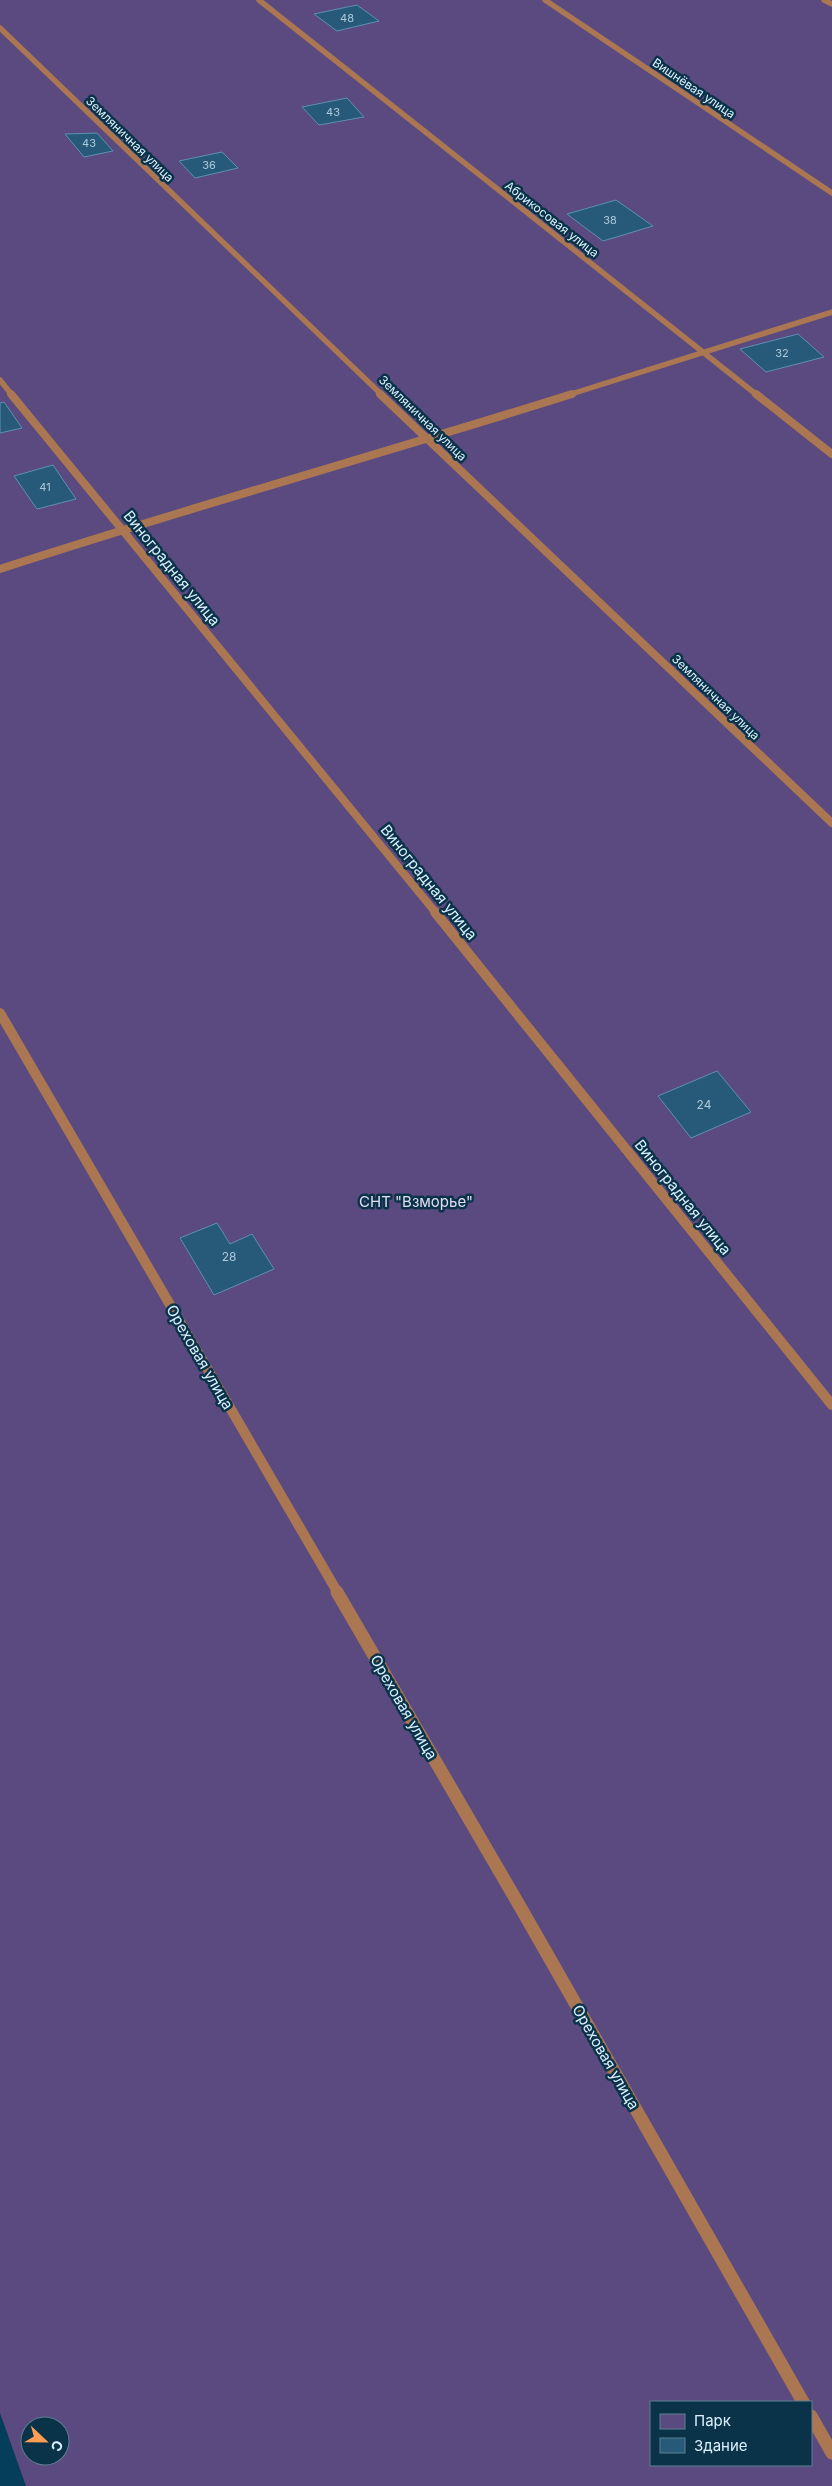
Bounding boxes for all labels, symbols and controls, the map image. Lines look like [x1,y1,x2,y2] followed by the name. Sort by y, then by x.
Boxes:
[340,11,354,25] house number: 48
[650,55,738,121] street label: Вишнёвая улица
[83,93,177,185] street label: Земляничная улица
[326,105,340,119] house number: 43
[82,136,96,150] house number: 43
[202,158,216,172] house number: 36
[502,178,602,260] street label: Абрикосовая улица
[603,213,617,227] house number: 38
[775,346,789,360] house number: 32
[376,372,470,464] street label: Земляничная улица
[39,480,51,494] house number: 41
[120,506,224,630] street label: Виноградная улица
[669,651,763,743] street label: Земляничная улица
[377,820,481,944] street label: Виноградная улица
[697,1097,712,1112] house number: 24
[631,1135,735,1259] street label: Виноградная улица
[359,1192,473,1211] park label: СНТ "Взморье"
[222,1249,236,1264] house number: 28
[162,1301,238,1413] street label: Ореховая улица
[366,1651,442,1763] street label: Ореховая улица
[568,2001,644,2113] street label: Ореховая улица
[650,2401,812,2466] legend
[694,2411,731,2430] text: Парк
[20,2416,70,2466] north arrow
[694,2436,748,2455] text: Здание
[48,2438,67,2454] text: С

